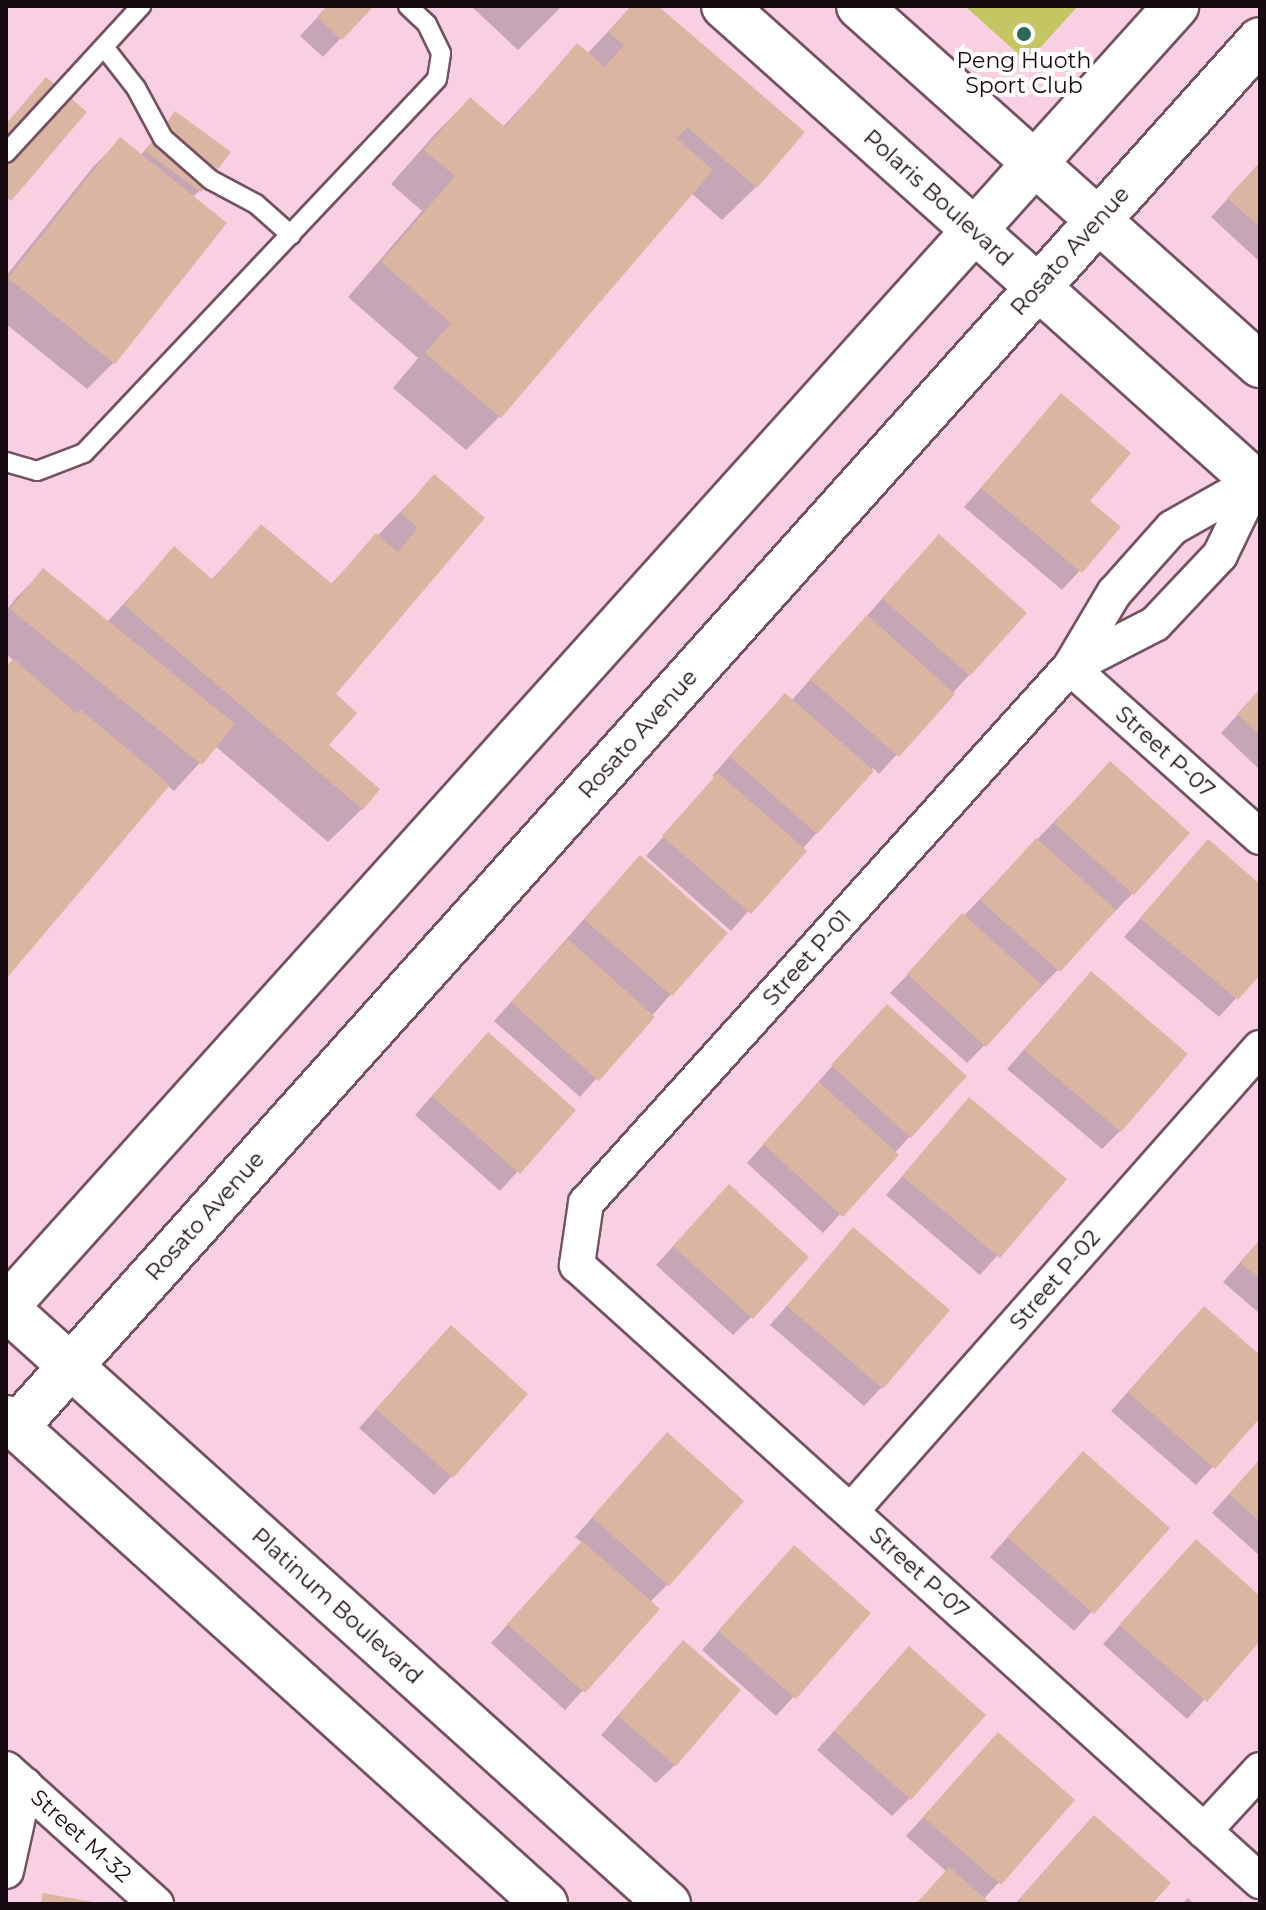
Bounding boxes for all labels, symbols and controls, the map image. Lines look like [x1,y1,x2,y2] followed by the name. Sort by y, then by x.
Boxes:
[1015,25,1033,43] marker: Peng Huoth Sport Club
[957,47,1091,98] place label: Peng Huoth Sport Club
[858,124,1018,272] street label: Polaris Boulevard
[1005,181,1135,321] street label: Rosato Avenue
[573,664,703,804] street label: Rosato Avenue
[1110,701,1220,803] street label: Street P-07
[757,905,857,1011] street label: Street P-01
[140,1146,270,1286] street label: Rosato Avenue
[1004,1225,1106,1335] street label: Street P-02
[246,1522,428,1690] street label: Platinum Boulevard
[864,1522,974,1624] street label: Street P-07
[25,1784,137,1888] street label: Street M-32

